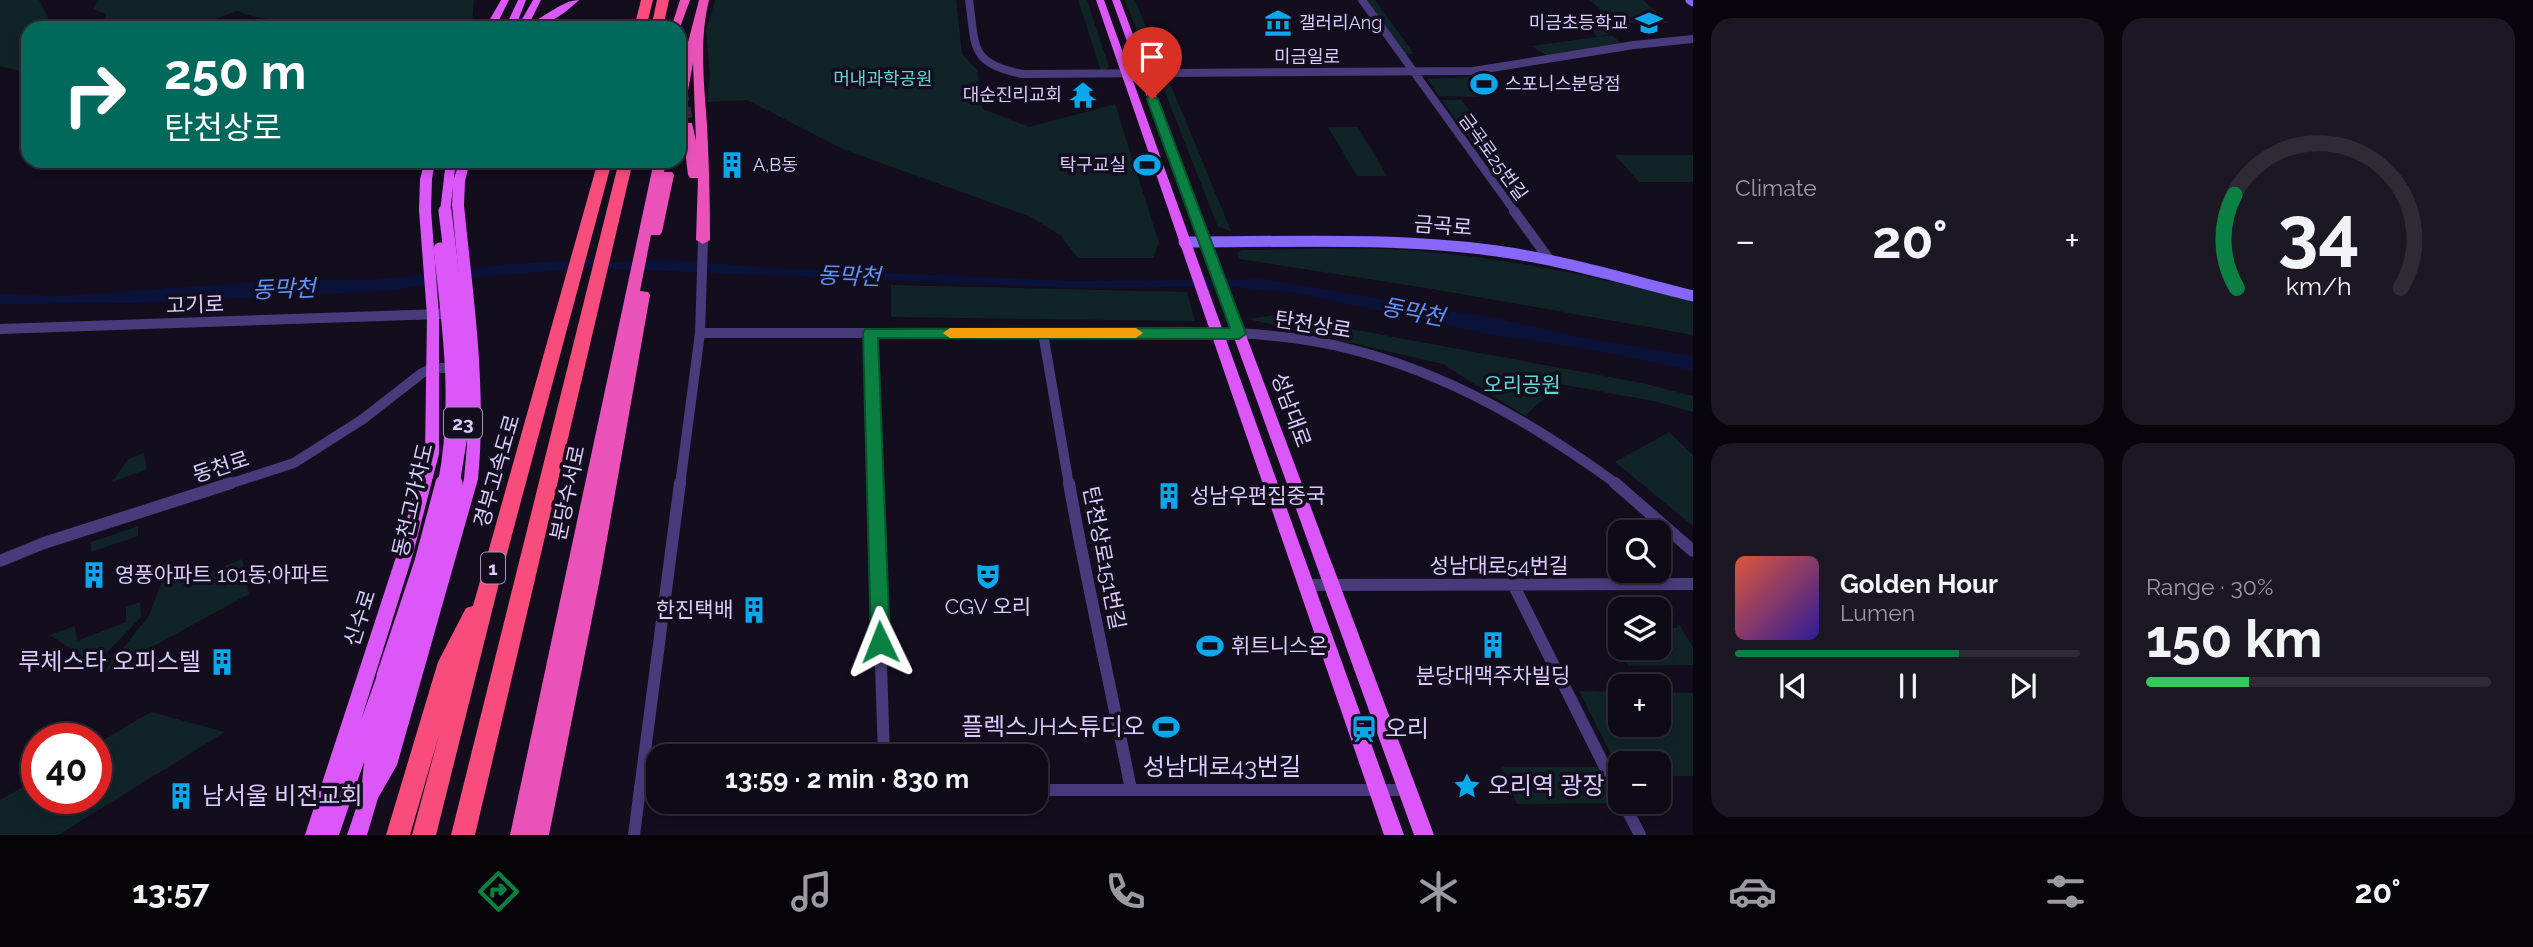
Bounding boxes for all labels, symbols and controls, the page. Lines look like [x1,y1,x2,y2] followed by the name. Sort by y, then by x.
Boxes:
[1263,8,1293,38] museum icon: 갤러리Ang
[1634,8,1664,38] school or university icon: 미금초등학교
[1299,12,1382,33] place label: 갤러리Ang
[1529,12,1628,33] place label: 미금초등학교
[1122,27,1182,99] pin
[1133,38,1171,76] icon: arrive
[164,43,306,100] text: 250 m
[1274,46,1340,67] street label: 미금일로
[49,49,140,140] icon: right
[833,68,933,89] park label: 머내과학공원
[1469,69,1499,99] sports icon: 스포니스분당점
[1505,73,1621,94] place label: 스포니스분당점
[1068,80,1098,110] temple icon: 대순진리교회
[963,84,1062,105] place label: 대순진리교회
[164,109,282,146] text: 탄천상로
[1455,109,1532,204] street label: 금곡로25번길
[717,150,747,180] building icon: A,B동
[1132,150,1162,180] sports icon: 탁구교실
[753,154,798,175] place label: A,B동
[1060,154,1126,175] place label: 탁구교실
[1735,174,1817,201] text: Climate
[2277,190,2360,275] text: 34
[1872,209,1948,270] text: 20°
[1413,211,1473,240] street label: 금곡로
[1735,218,1755,263] text: −
[2064,218,2080,263] text: +
[817,261,884,290] water label: 동막천
[2286,270,2351,300] text: km/h
[252,274,319,303] water label: 동막천
[166,291,224,318] street label: 고기로
[1379,292,1450,331] water label: 동막천
[1273,306,1353,343] street label: 탄천상로
[1267,369,1316,450] street label: 성남대로
[1483,372,1561,397] park label: 오리공원
[444,408,482,438] road number: 23
[469,412,525,530] street label: 경부고속도로
[387,441,438,559] street label: 동천고가차도
[545,443,590,543] street label: 분당수서로
[189,446,252,487] street label: 동천로
[1154,481,1184,511] building icon: 성남우편집중국
[1190,483,1325,508] place label: 성남우편집중국
[1078,484,1131,632] street label: 탄천상로151번길
[1608,520,1671,814] map controls
[1608,520,1671,583] button: search
[481,552,505,583] road number: 1
[1430,553,1568,578] street label: 성남대로54번길
[79,560,109,590] building icon: 영풍아파트 101동;아파트
[973,561,1003,591] theatre icon: CGV 오리
[115,562,329,587] place label: 영풍아파트 101동;아파트
[1840,569,1998,599] text: Golden Hour
[2146,573,2273,600] text: Range · 30%
[339,586,380,649] street label: 신수로
[945,594,1031,619] place label: CGV 오리
[739,595,769,625] building icon: 한진택배
[656,597,733,622] place label: 한진택배
[1608,597,1671,660] button: layers
[1840,599,1915,626] text: Lumen
[843,605,917,679] position arrow
[2146,608,2322,669] text: 150 km
[1478,630,1508,660] building icon: 분당대맥주차빌딩
[1195,631,1225,661] sports icon: 휘트니스온
[1231,633,1328,658] place label: 휘트니스온
[18,647,201,676] place label: 루체스타 오피스텔
[207,647,237,677] building icon: 루체스타 오피스텔
[1416,663,1570,688] place label: 분당대맥주차빌딩
[1774,667,1812,705] icon: previous
[1889,667,1927,705] icon: pause
[2004,667,2042,705] icon: next
[1608,674,1671,737] button: +
[961,712,1145,741] place label: 플렉스JH스튜디오
[1151,712,1181,742] sports icon: 플렉스JH스튜디오
[1349,714,1379,744] station icon: 오리
[1385,714,1429,743] place label: 오리
[21,723,112,814] speed limit sign: 40
[1608,751,1671,814] button: −
[1143,752,1301,781] street label: 성남대로43번길
[725,764,969,794] text: 13:59 · 2 min · 830 m
[1452,771,1482,801] place icon: 오리역 광장
[1488,771,1605,800] place label: 오리역 광장
[166,781,196,811] building icon: 남서울 비전교회
[202,781,363,810] place label: 남서울 비전교회
[474,867,523,916] icon: directions
[787,867,836,916] icon: music
[1101,867,1150,916] icon: phone
[1414,867,1463,916] icon: climate
[1728,867,1777,916] icon: car
[2041,867,2090,916] icon: filters
[132,873,209,910] text: 13:57
[2354,873,2401,910] text: 20°

